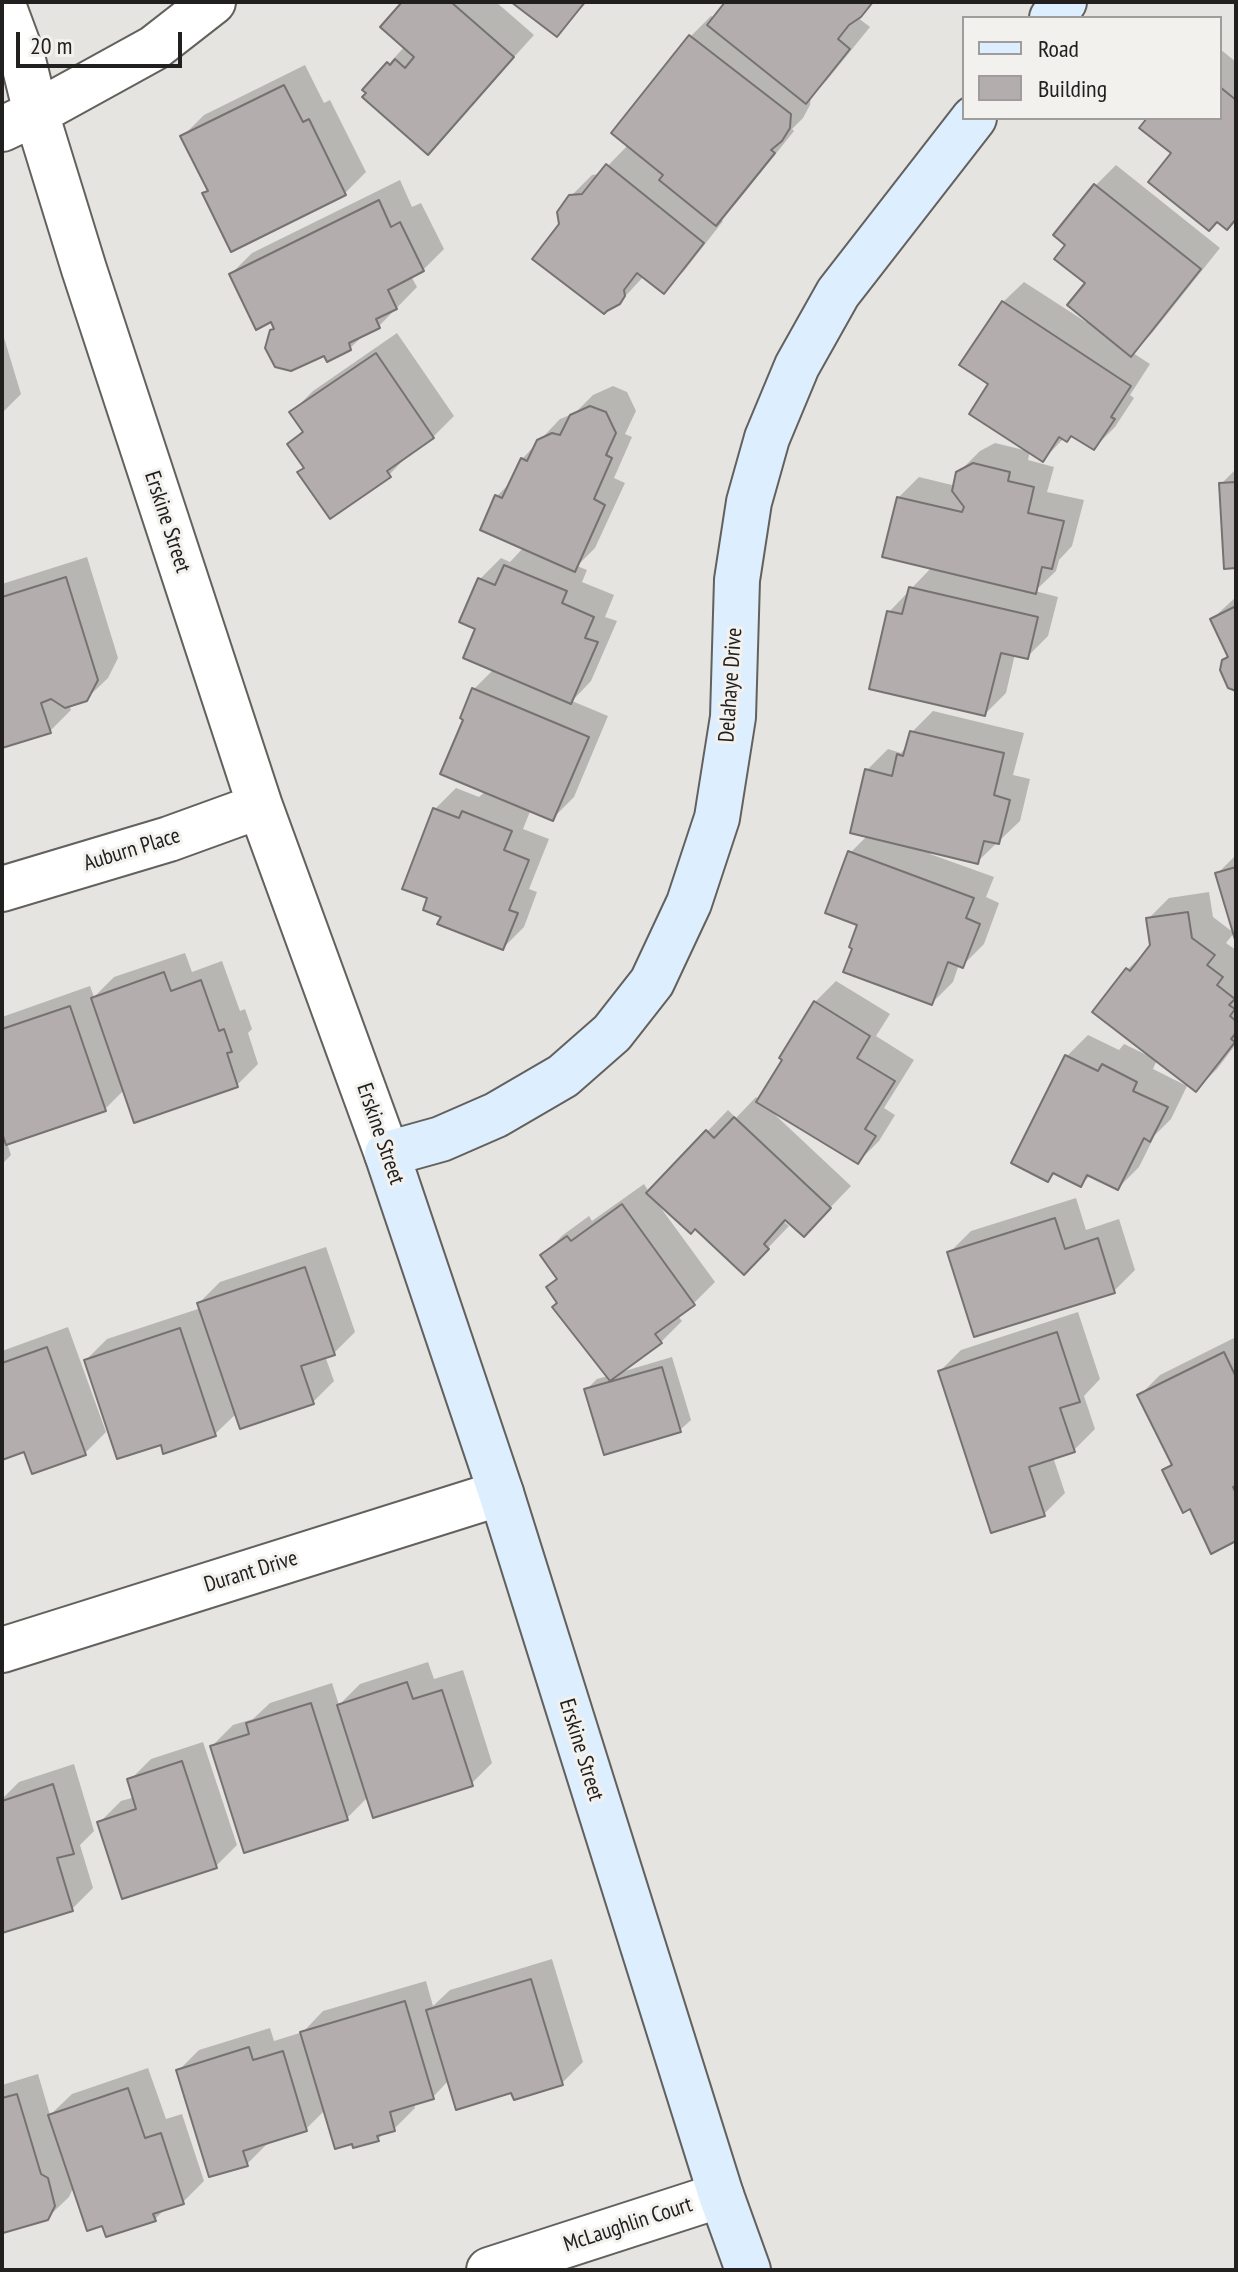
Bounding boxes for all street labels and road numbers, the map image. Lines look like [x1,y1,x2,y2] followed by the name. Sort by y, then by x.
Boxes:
[138,468,196,576] street label: Erskine Street
[714,627,748,743] street label: Delahaye Drive
[80,823,184,877] street label: Auburn Place
[350,1080,410,1188] street label: Erskine Street
[201,1545,301,1599] street label: Durant Drive
[553,1696,609,1804] street label: Erskine Street
[560,2192,696,2258] street label: McLaughlin Court

